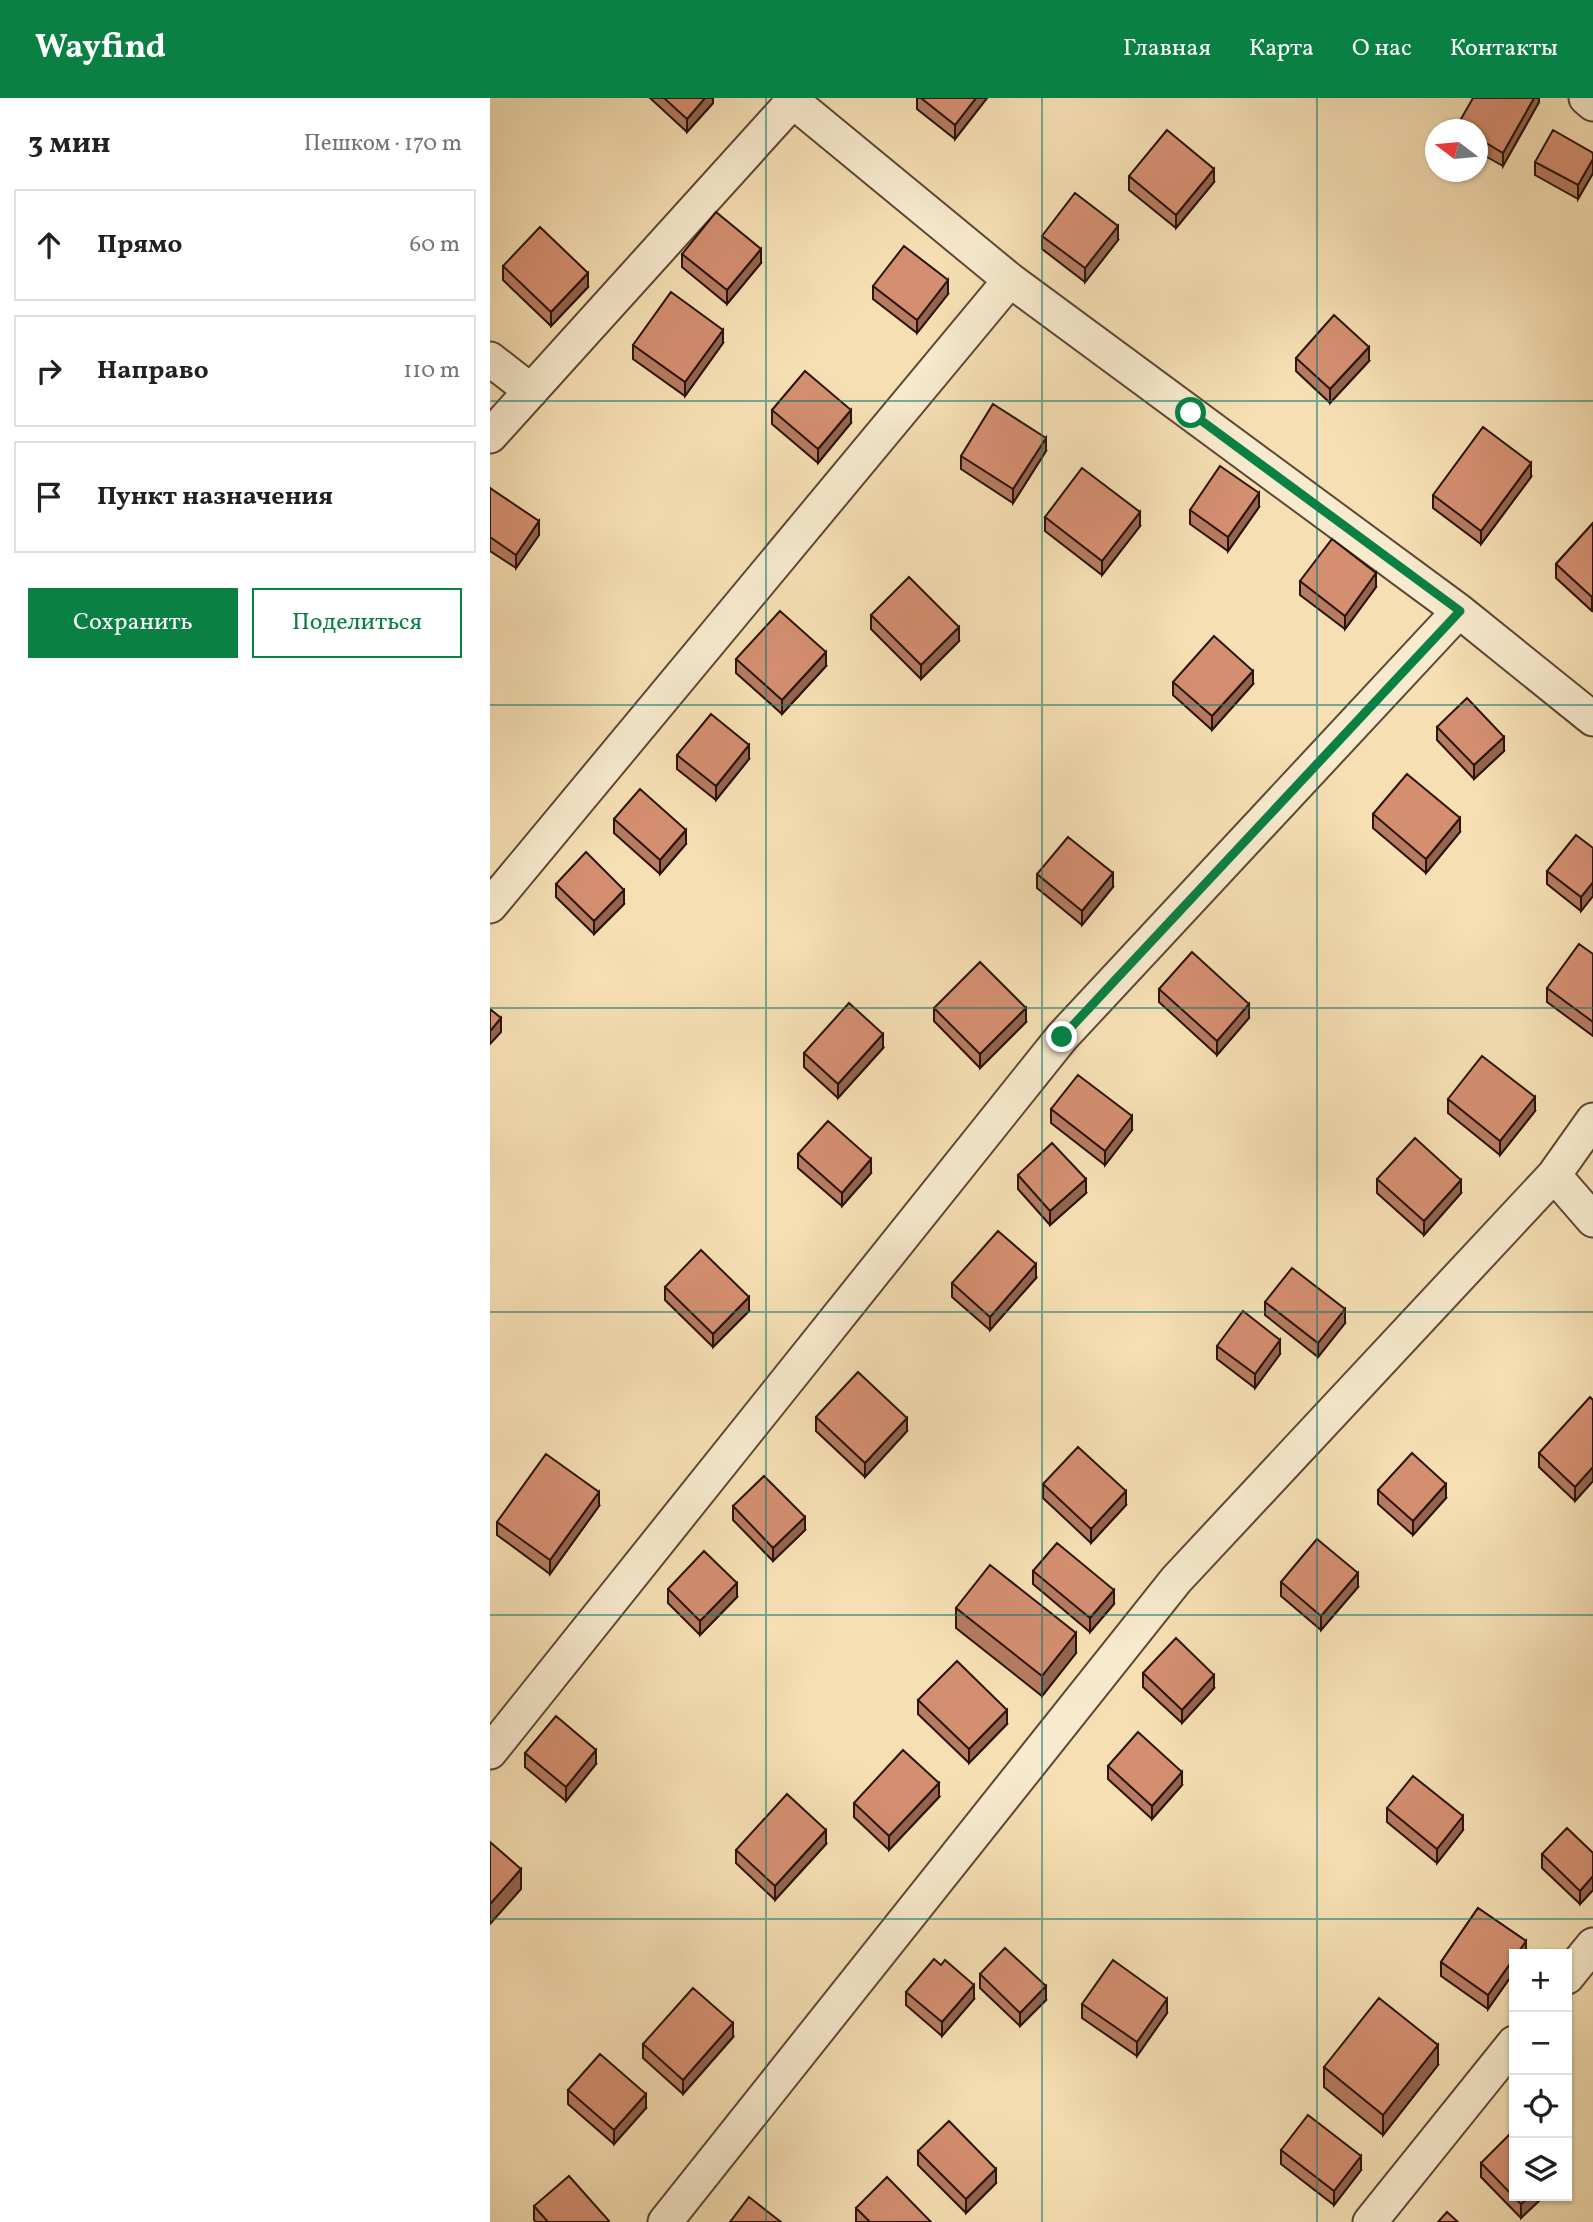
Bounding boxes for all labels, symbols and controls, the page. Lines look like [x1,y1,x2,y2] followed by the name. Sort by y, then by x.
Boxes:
[35,26,166,72] text: Wayfind
[1123,32,1211,66] text: Главная
[1249,32,1314,66] text: Карта
[1352,32,1412,66] text: О нас
[1450,32,1558,66] text: Контакты
[1425,119,1488,182] north arrow
[28,123,111,165] text: 3 мин
[304,128,462,160] text: Пешком · 170 m
[30,226,68,264] icon: ahead
[97,227,182,263] text: Прямо
[410,229,460,261] text: 60 m
[30,352,68,390] icon: right
[97,353,209,389] text: Направо
[403,355,460,387] text: 110 m
[1175,397,1206,428] route start
[30,478,68,516] icon: arrive
[97,479,333,515] text: Пункт назначения
[28,588,238,658] button: Сохранить
[252,588,462,658] button: Поделиться
[1046,1021,1077,1052] route end
[1509,1949,1572,2201] map controls
[1509,1949,1572,2012] button: +
[1509,2012,1572,2075] button: −
[1509,2075,1572,2138] button: locate
[1509,2138,1572,2201] button: layers

